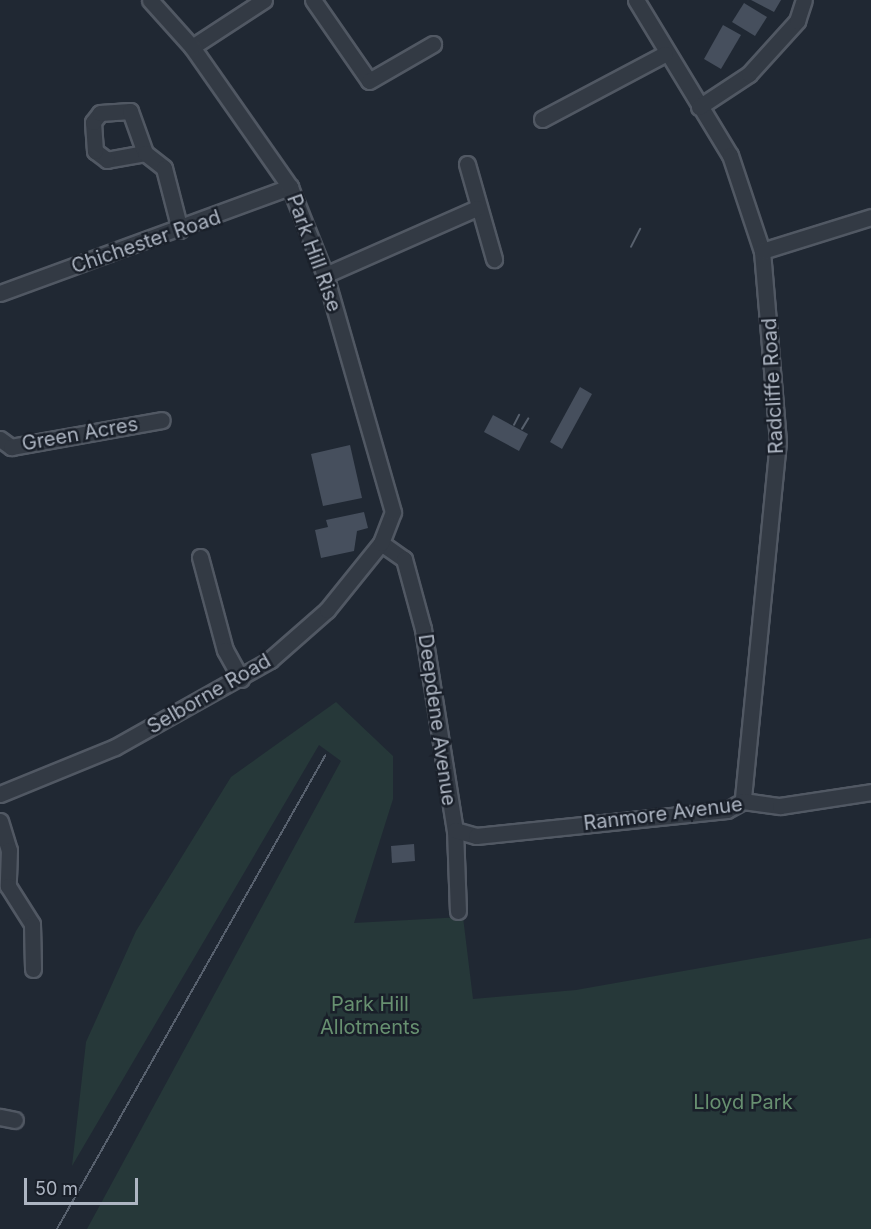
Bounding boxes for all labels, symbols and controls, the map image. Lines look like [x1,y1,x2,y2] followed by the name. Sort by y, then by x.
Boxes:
[282,191,346,315] street label: Park Hill Rise
[68,205,224,279] street label: Chichester Road
[757,317,789,455] street label: Radcliffe Road
[20,412,140,456] street label: Green Acres
[413,633,461,807] street label: Deepdene Avenue
[143,649,275,739] street label: Selborne Road
[582,792,744,836] street label: Ranmore Avenue
[320,993,420,1040] park label: Park Hill Allotments
[693,1090,793,1114] park label: Lloyd Park
[27,1166,141,1204] scale bar
[35,1178,78,1199] text: 50 m

